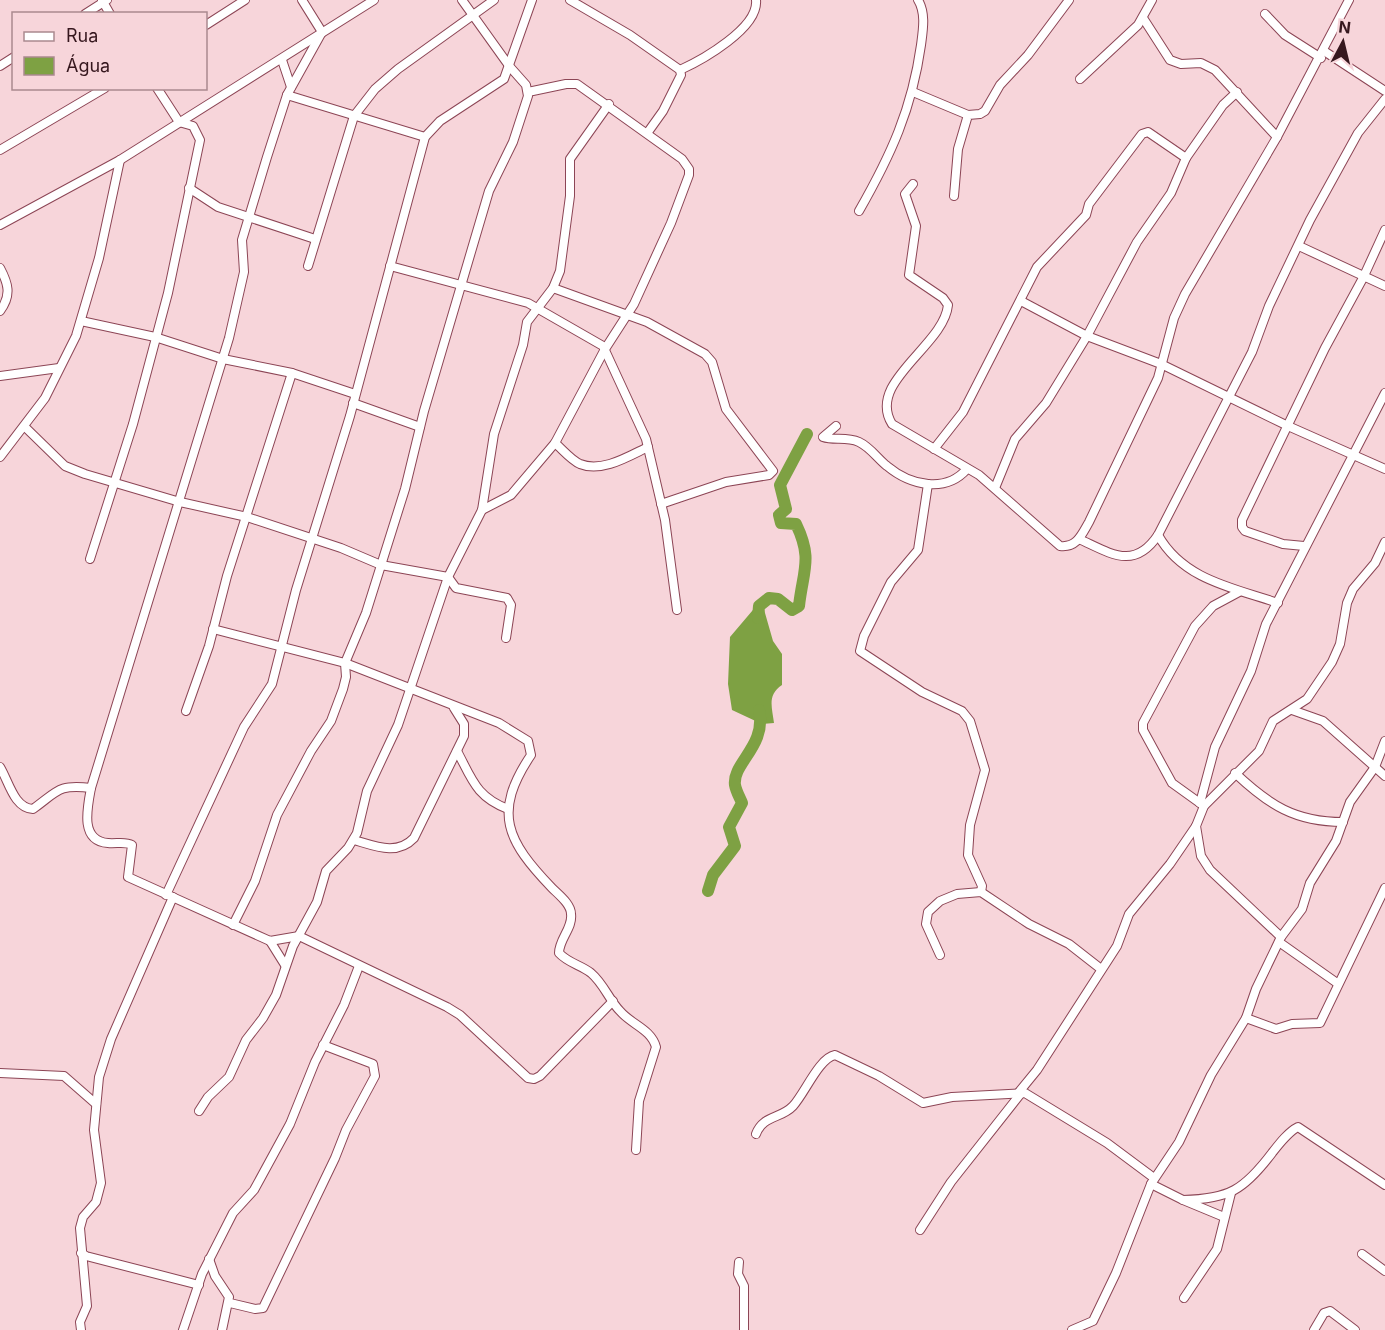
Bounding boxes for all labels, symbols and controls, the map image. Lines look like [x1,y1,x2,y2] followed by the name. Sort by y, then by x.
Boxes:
[12,12,207,90] legend
[1313,12,1373,72] north arrow
[1338,16,1352,38] text: N
[66,25,98,46] text: Rua
[66,54,110,76] text: Água

